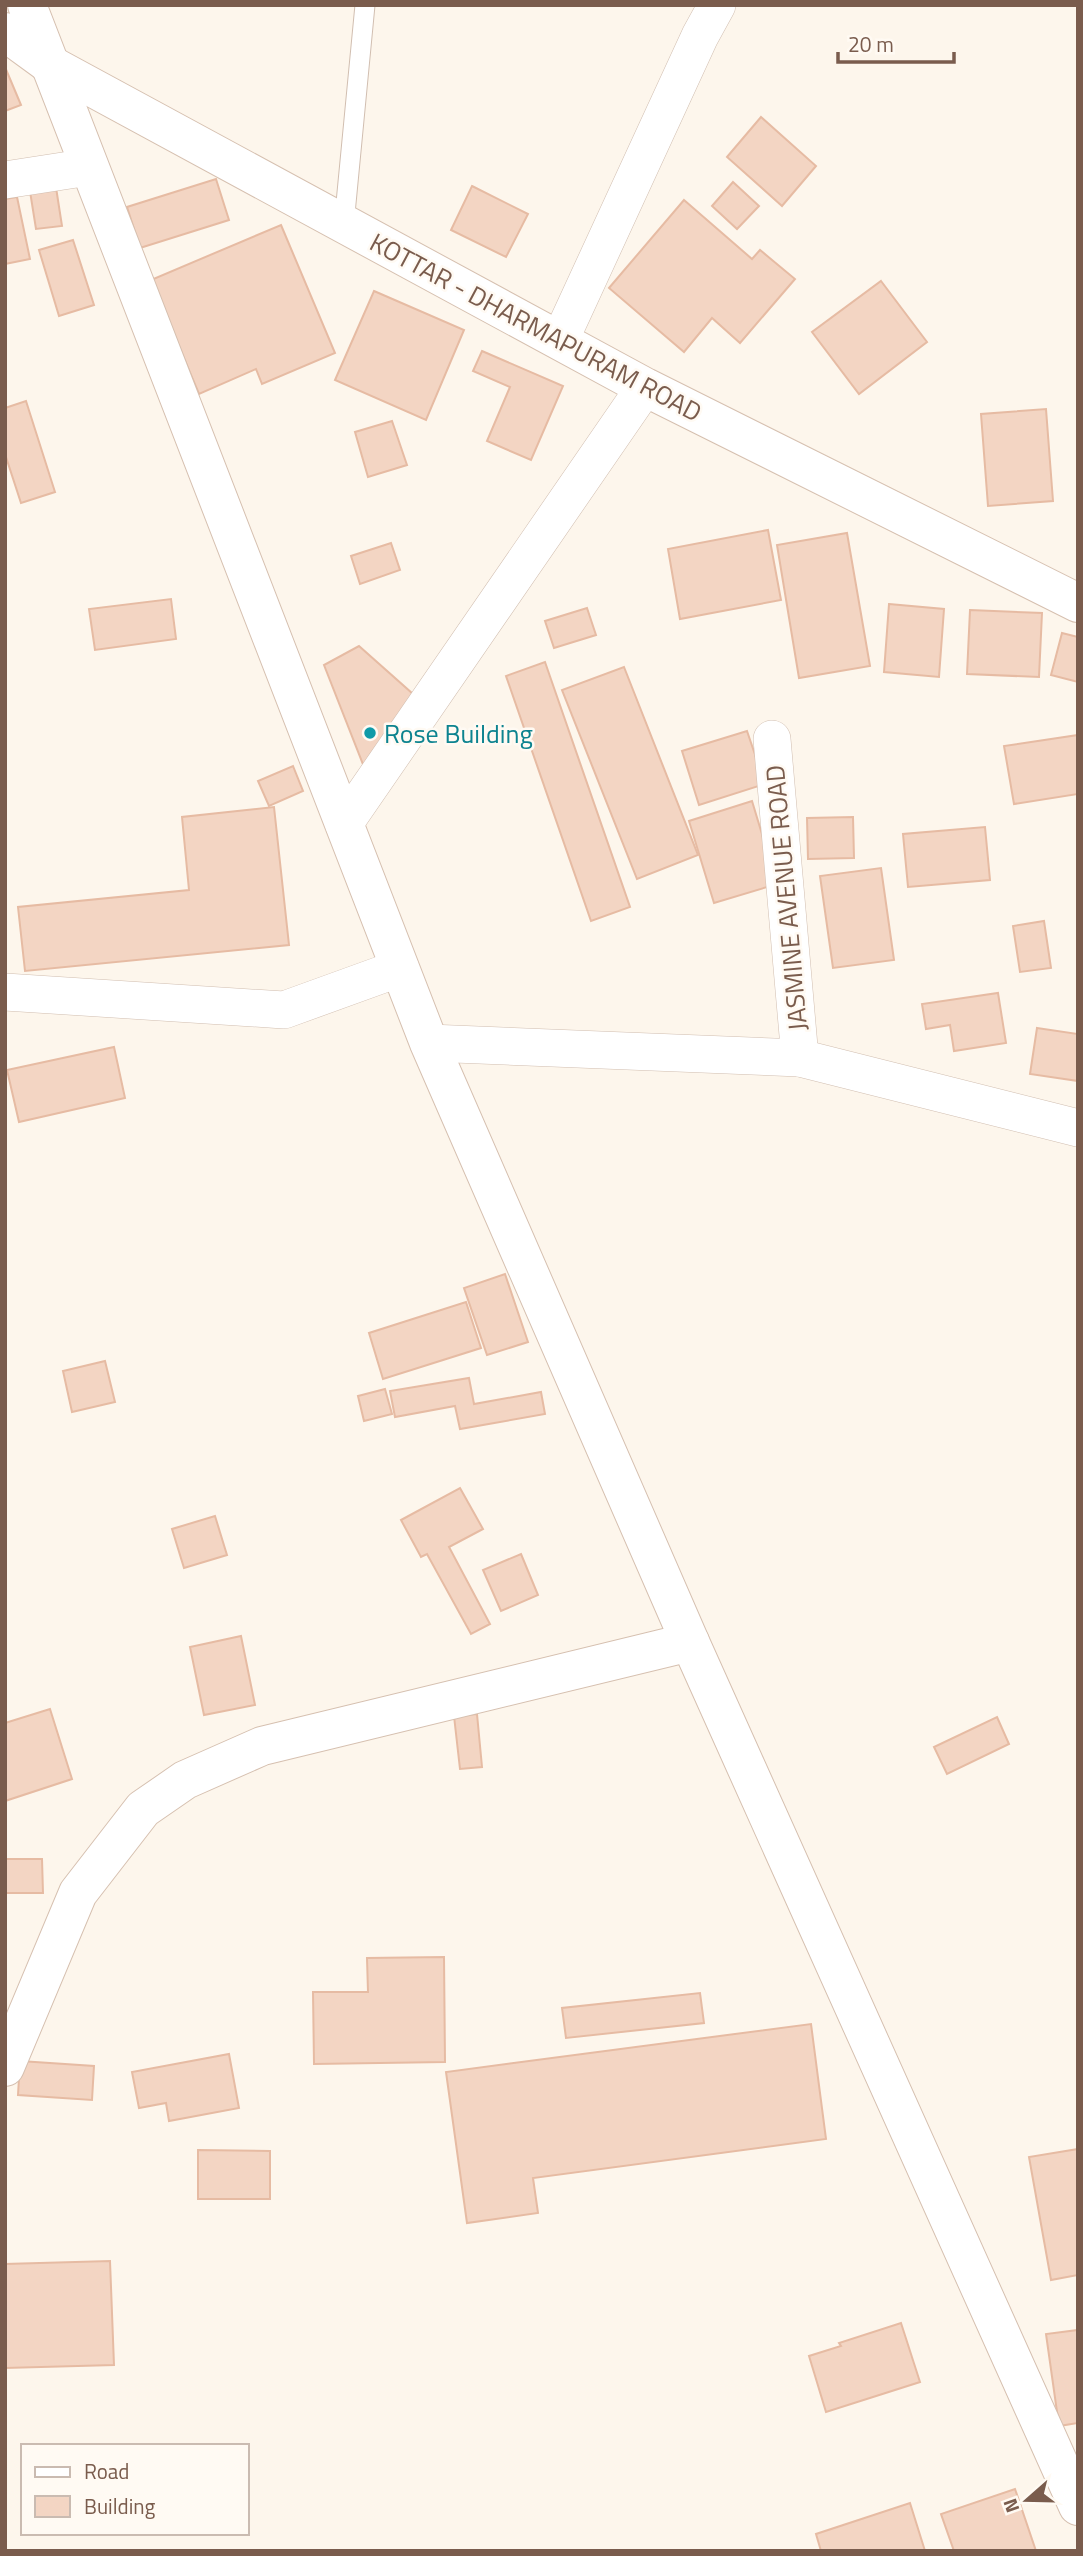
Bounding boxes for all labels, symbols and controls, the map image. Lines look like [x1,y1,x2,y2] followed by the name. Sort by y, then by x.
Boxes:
[838,21,954,65] scale bar
[848,28,894,60] text: 20 m
[363,223,709,431] street label: KOTTAR - DHARMAPURAM ROAD
[384,714,533,753] place label: Rose Building
[362,725,378,741] marker: Rose Building
[755,763,817,1033] street label: JASMINE AVENUE ROAD
[21,2444,248,2535] legend
[84,2455,129,2487] text: Road
[992,2465,1062,2535] north arrow
[84,2490,156,2522] text: Building
[995,2495,1026,2517] text: N

